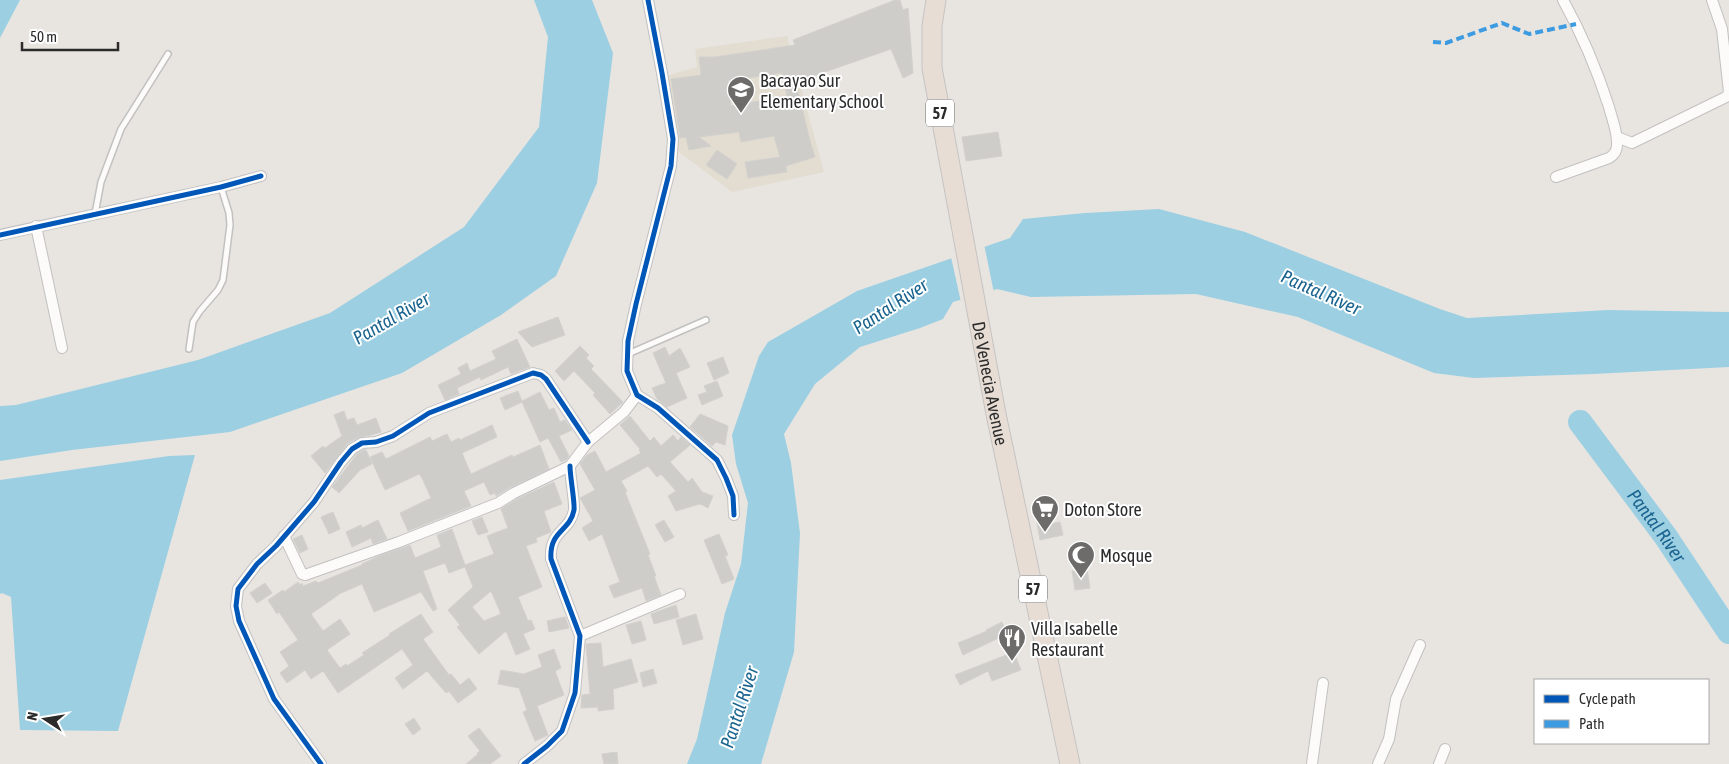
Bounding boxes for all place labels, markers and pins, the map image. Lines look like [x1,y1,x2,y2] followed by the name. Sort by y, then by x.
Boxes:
[760,70,884,112] place label: Bacayao Sur Elementary School
[726,75,756,114] school or university icon: Bacayao Sur Elementary School
[1030,494,1060,533] supermarket icon: Doton Store
[1064,499,1142,520] place label: Doton Store
[1066,540,1096,579] mosque icon: Mosque
[1100,545,1152,566] place label: Mosque
[1031,618,1118,660] place label: Villa Isabelle Restaurant
[997,623,1027,662] restaurant icon: Villa Isabelle Restaurant

